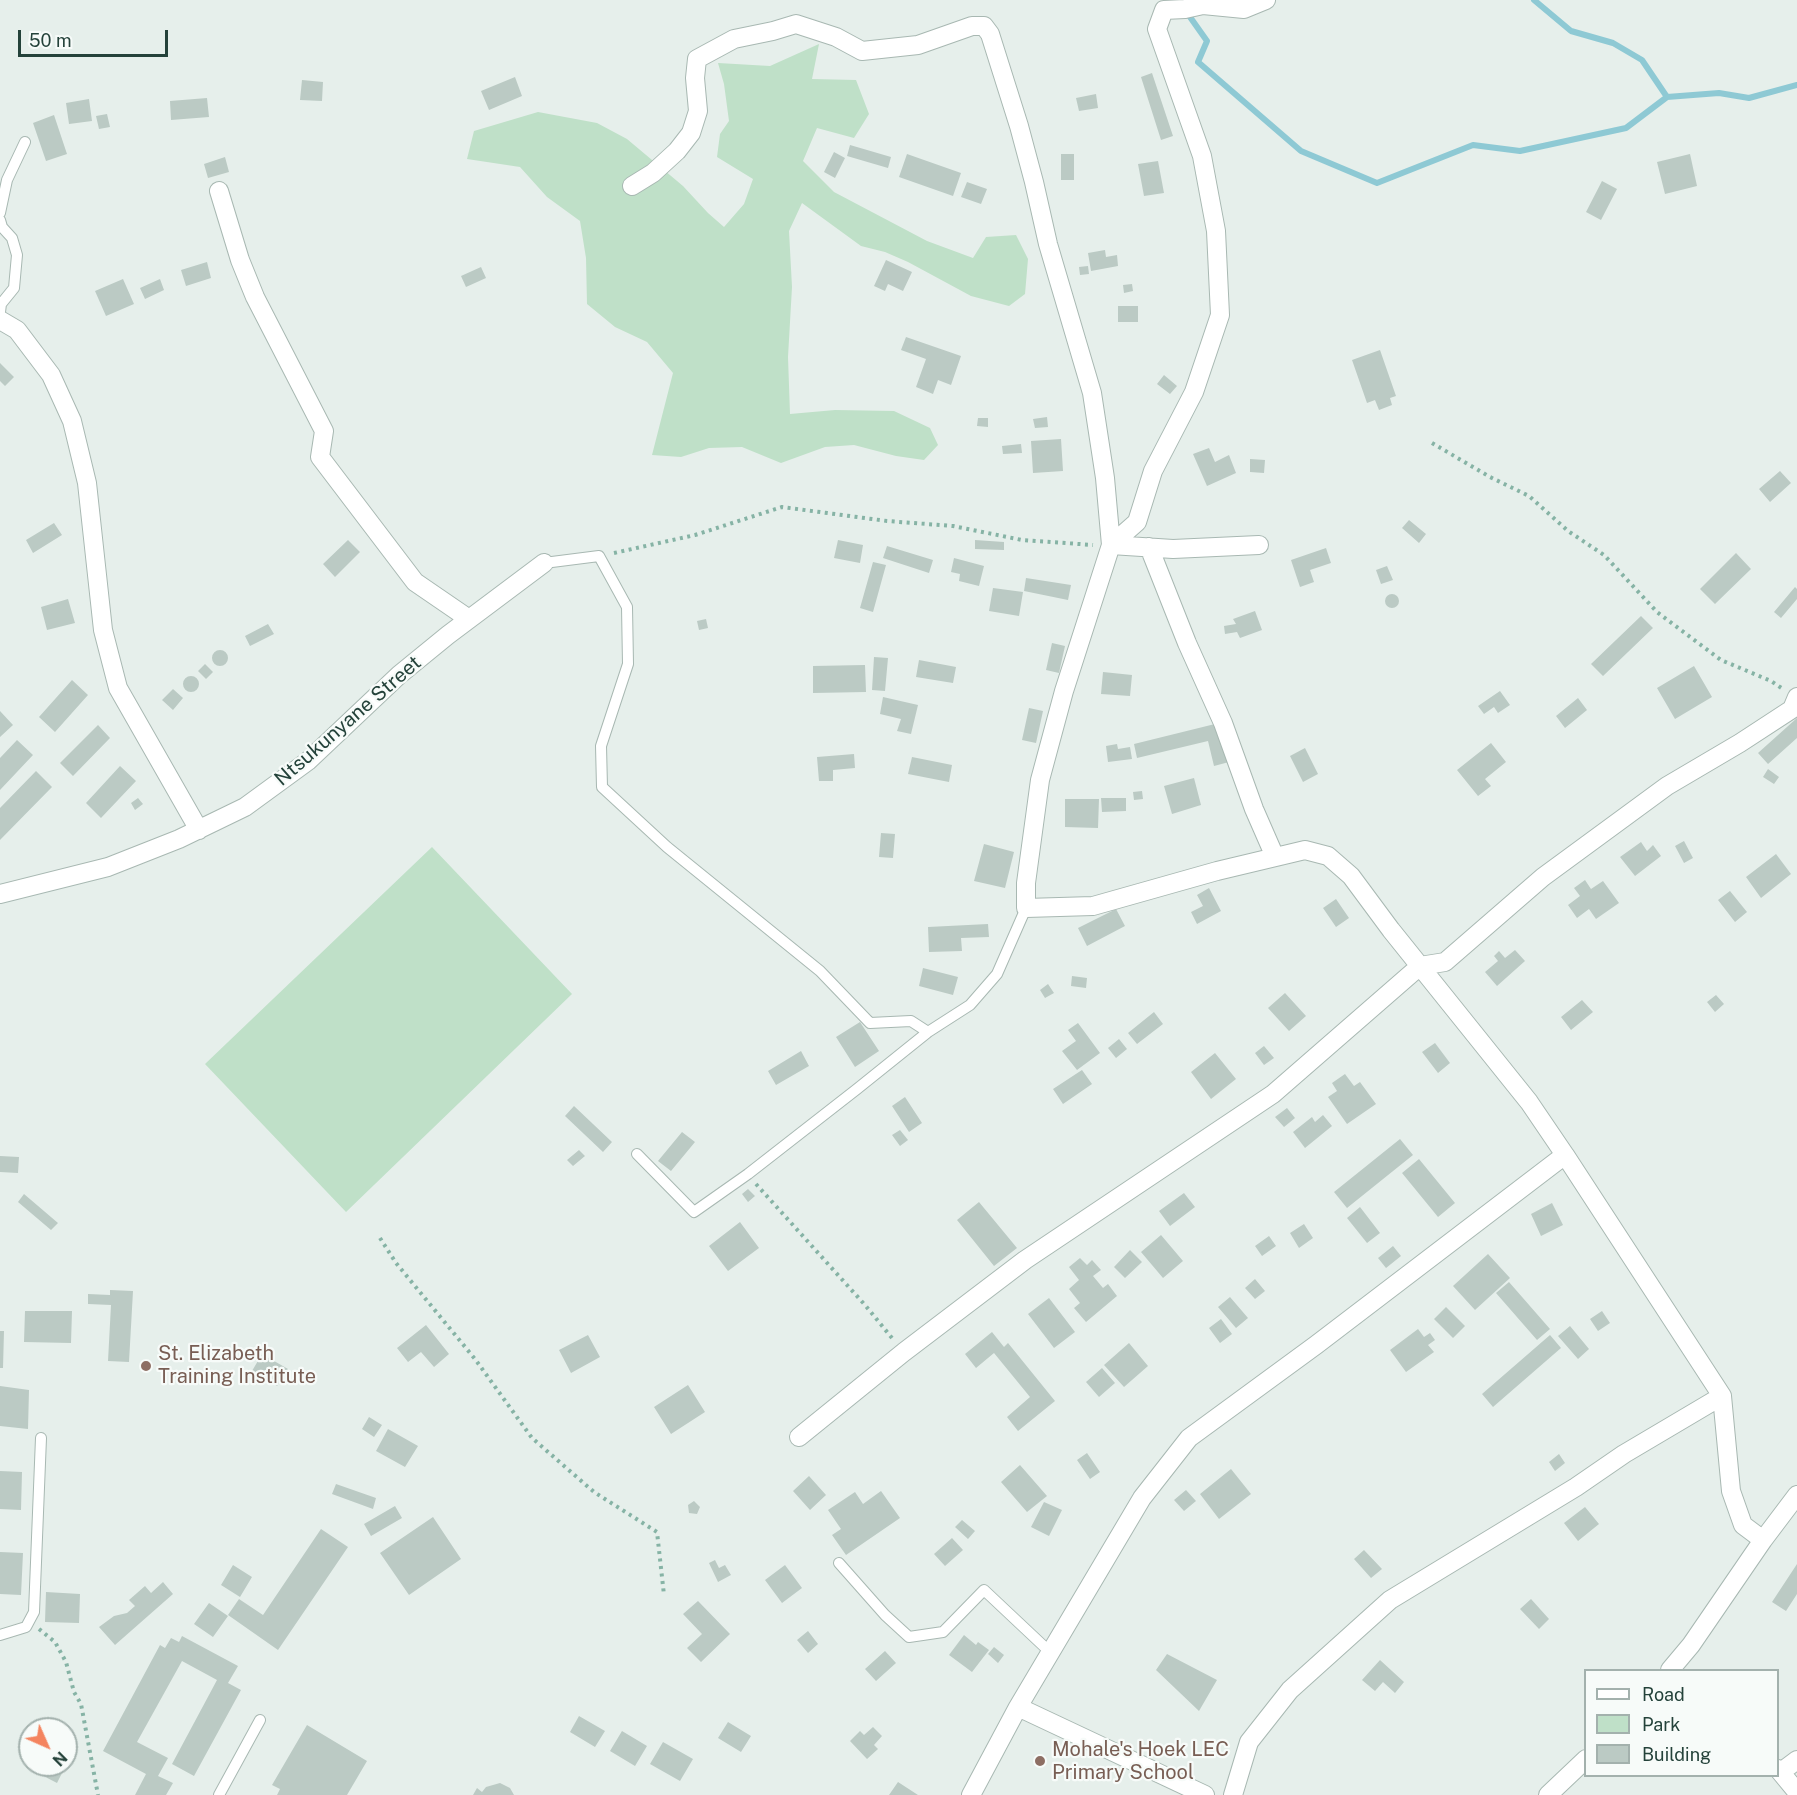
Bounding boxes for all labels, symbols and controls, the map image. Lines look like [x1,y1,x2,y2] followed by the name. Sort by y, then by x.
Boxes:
[21,18,171,56] scale bar
[29,30,72,51] text: 50 m
[270,651,426,791] street label: Ntsukunyane Street
[158,1342,316,1389] place label: St. Elizabeth Training Institute
[139,1359,153,1373] marker: St. Elizabeth Training Institute
[1584,1669,1779,1777] legend
[1642,1684,1685,1705] text: Road
[1642,1714,1680,1735] text: Park
[18,1717,78,1777] north arrow
[1052,1738,1229,1785] place label: Mohale's Hoek LEC Primary School
[1642,1744,1711,1765] text: Building
[49,1748,71,1770] text: N
[1033,1754,1047,1768] marker: Mohale's Hoek LEC Primary School

